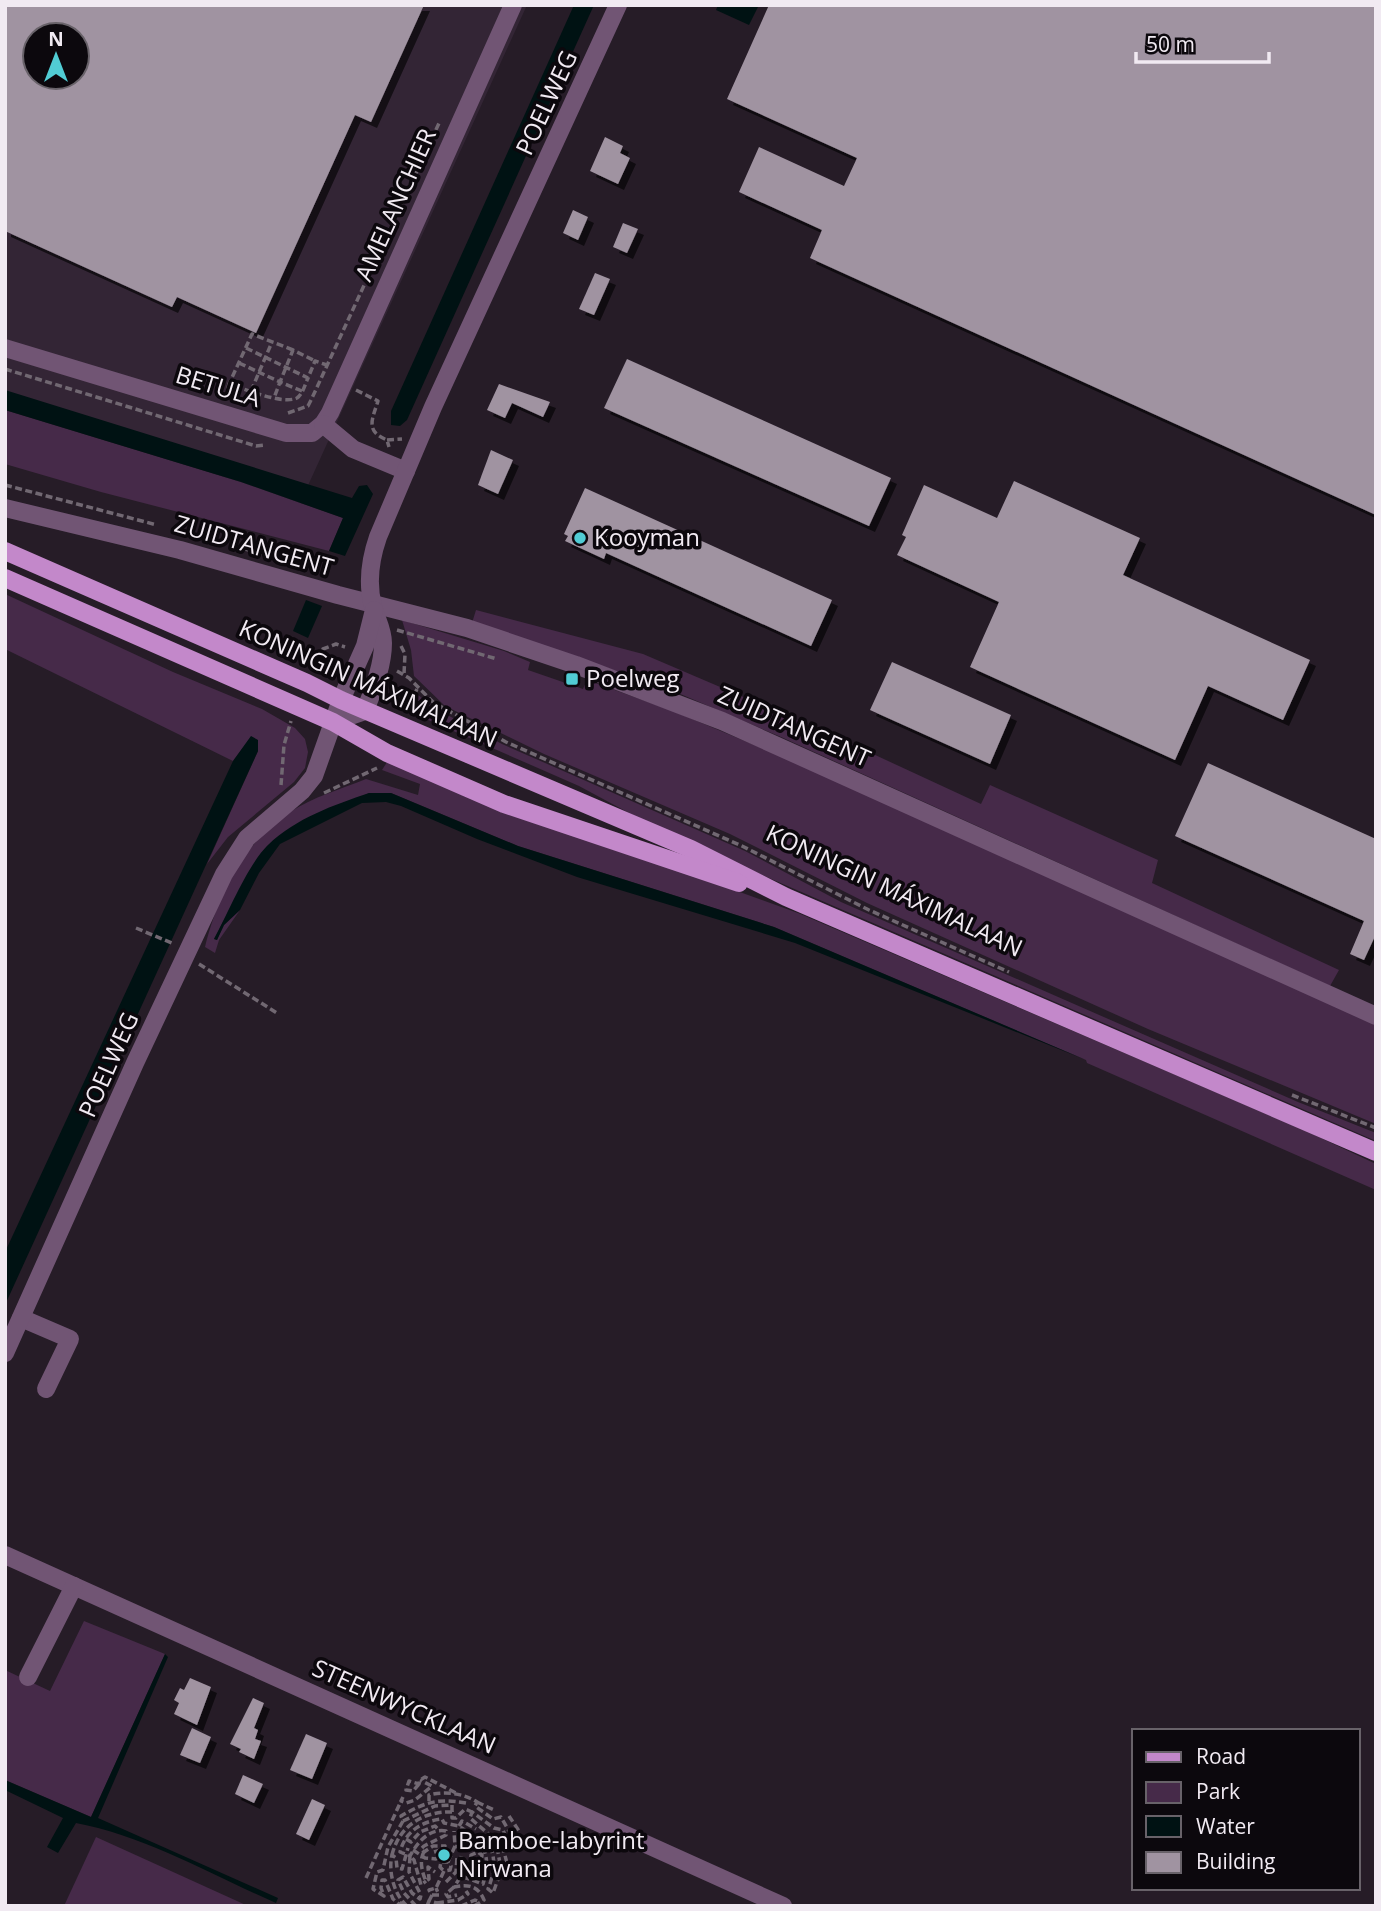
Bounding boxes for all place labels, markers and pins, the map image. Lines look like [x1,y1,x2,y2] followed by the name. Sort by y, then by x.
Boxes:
[594,520,700,553] place label: Kooyman
[572,530,588,546] marker: Kooyman
[586,661,680,694] place label: Poelweg
[564,671,580,687] marker: Poelweg
[458,1823,645,1884] place label: Bamboe-labyrint Nirwana
[436,1847,452,1863] marker: Bamboe-labyrint Nirwana

